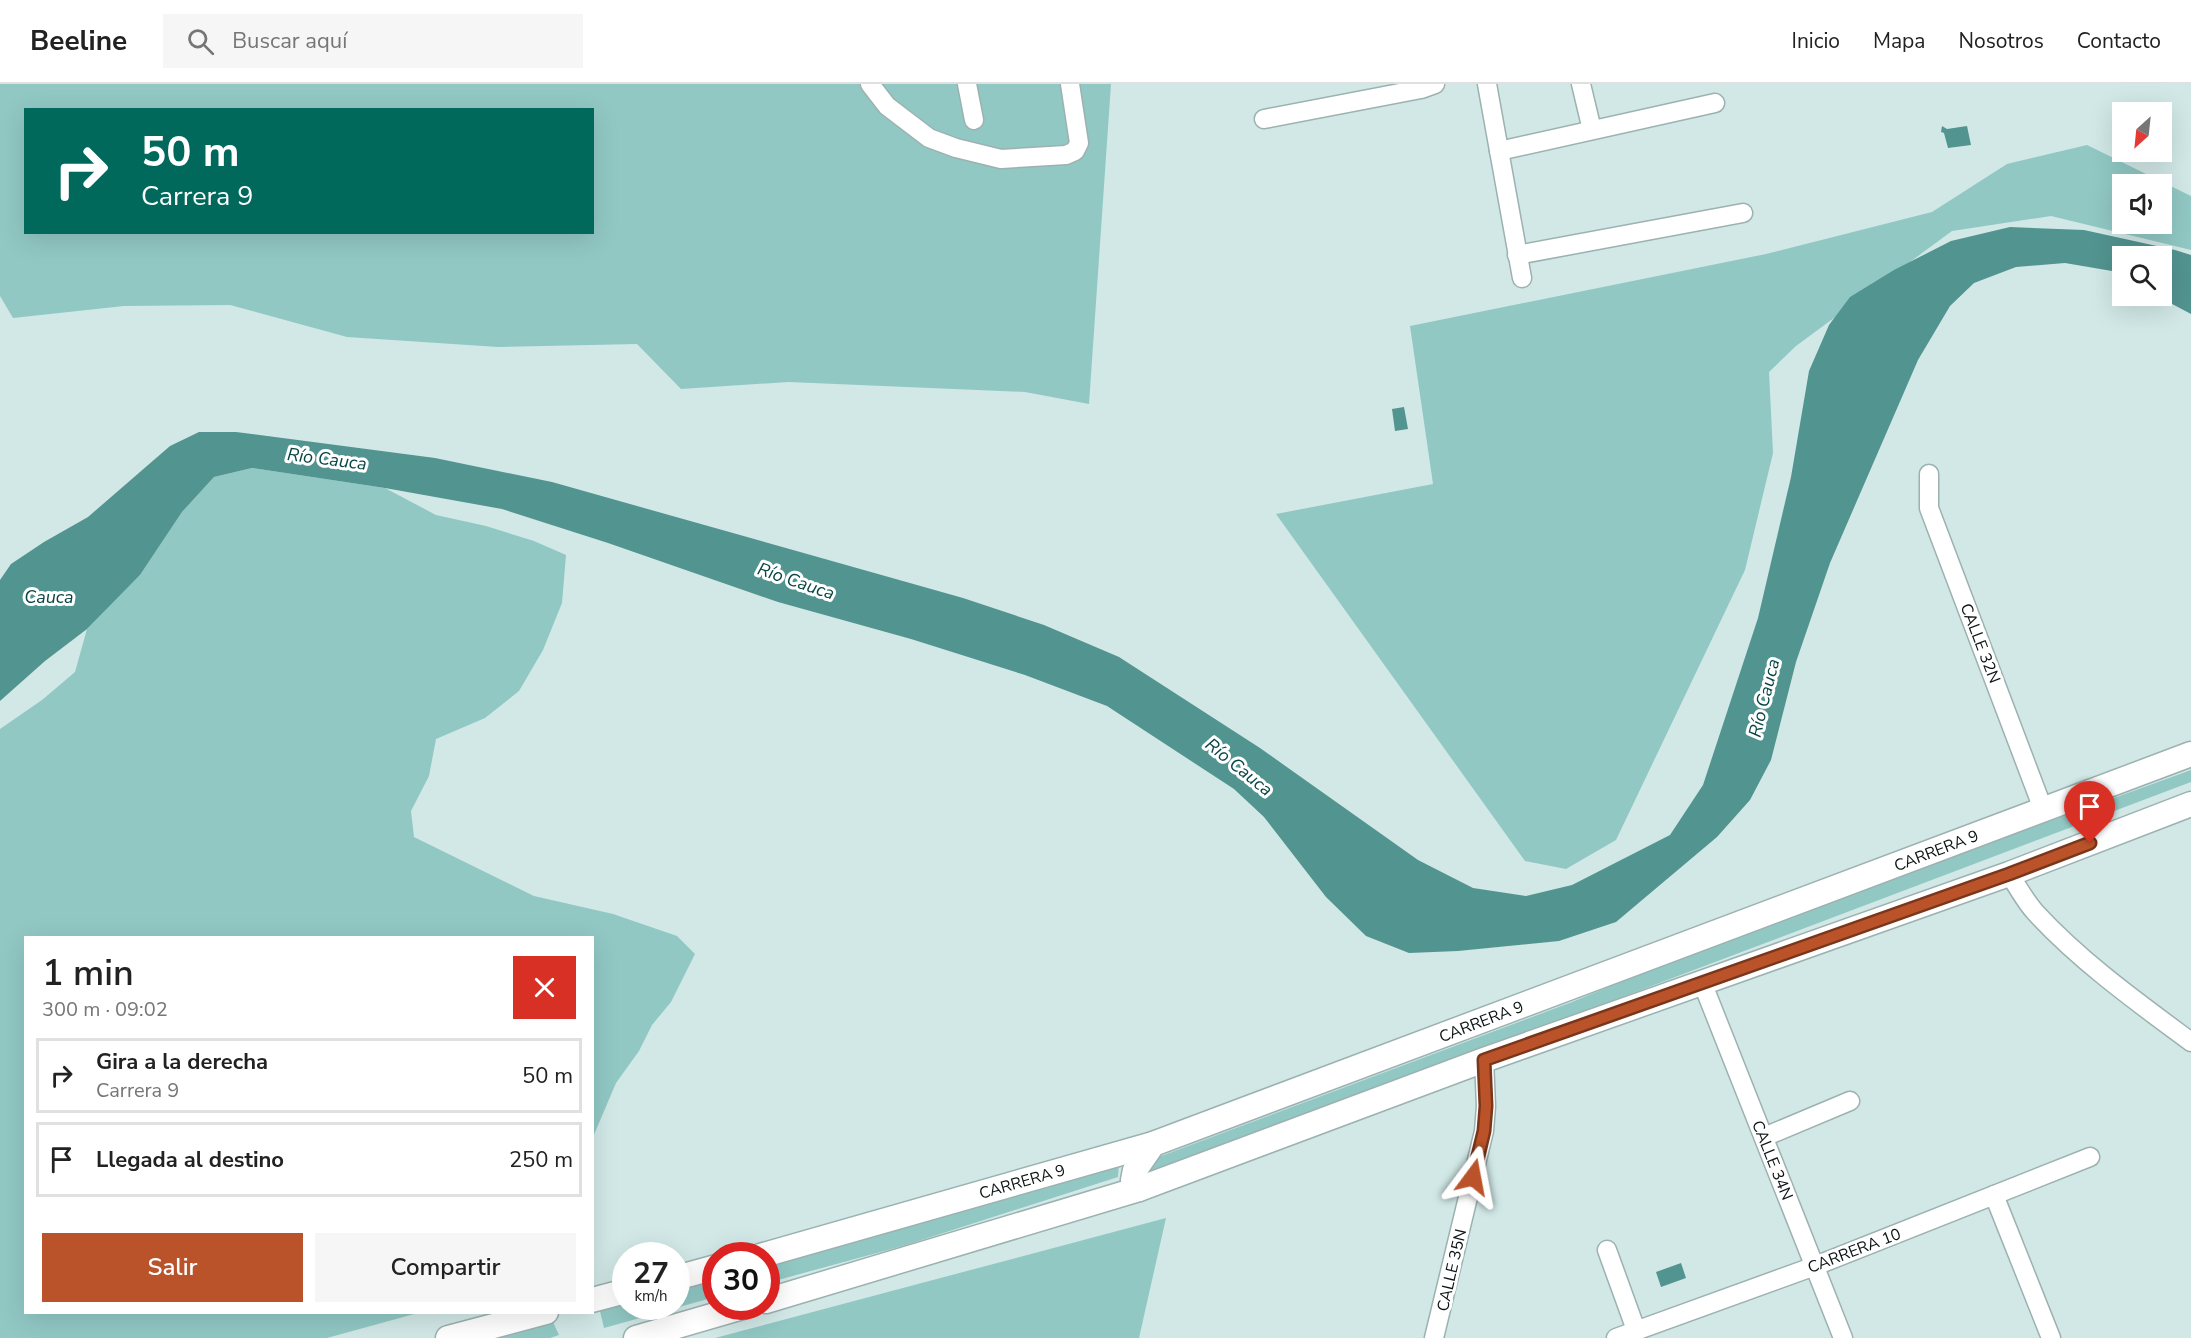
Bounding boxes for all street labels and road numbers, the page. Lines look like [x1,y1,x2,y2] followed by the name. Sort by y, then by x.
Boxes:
[1955,600,2005,687] street label: CALLE 32N
[1891,825,1982,877] street label: CARRERA 9
[1436,996,1527,1048] street label: CARRERA 9
[1746,1117,1798,1203] street label: CALLE 34N
[977,1159,1068,1205] street label: CARRERA 9
[1804,1223,1904,1279] street label: CARRERA 10
[1432,1227,1472,1314] street label: CALLE 35N

